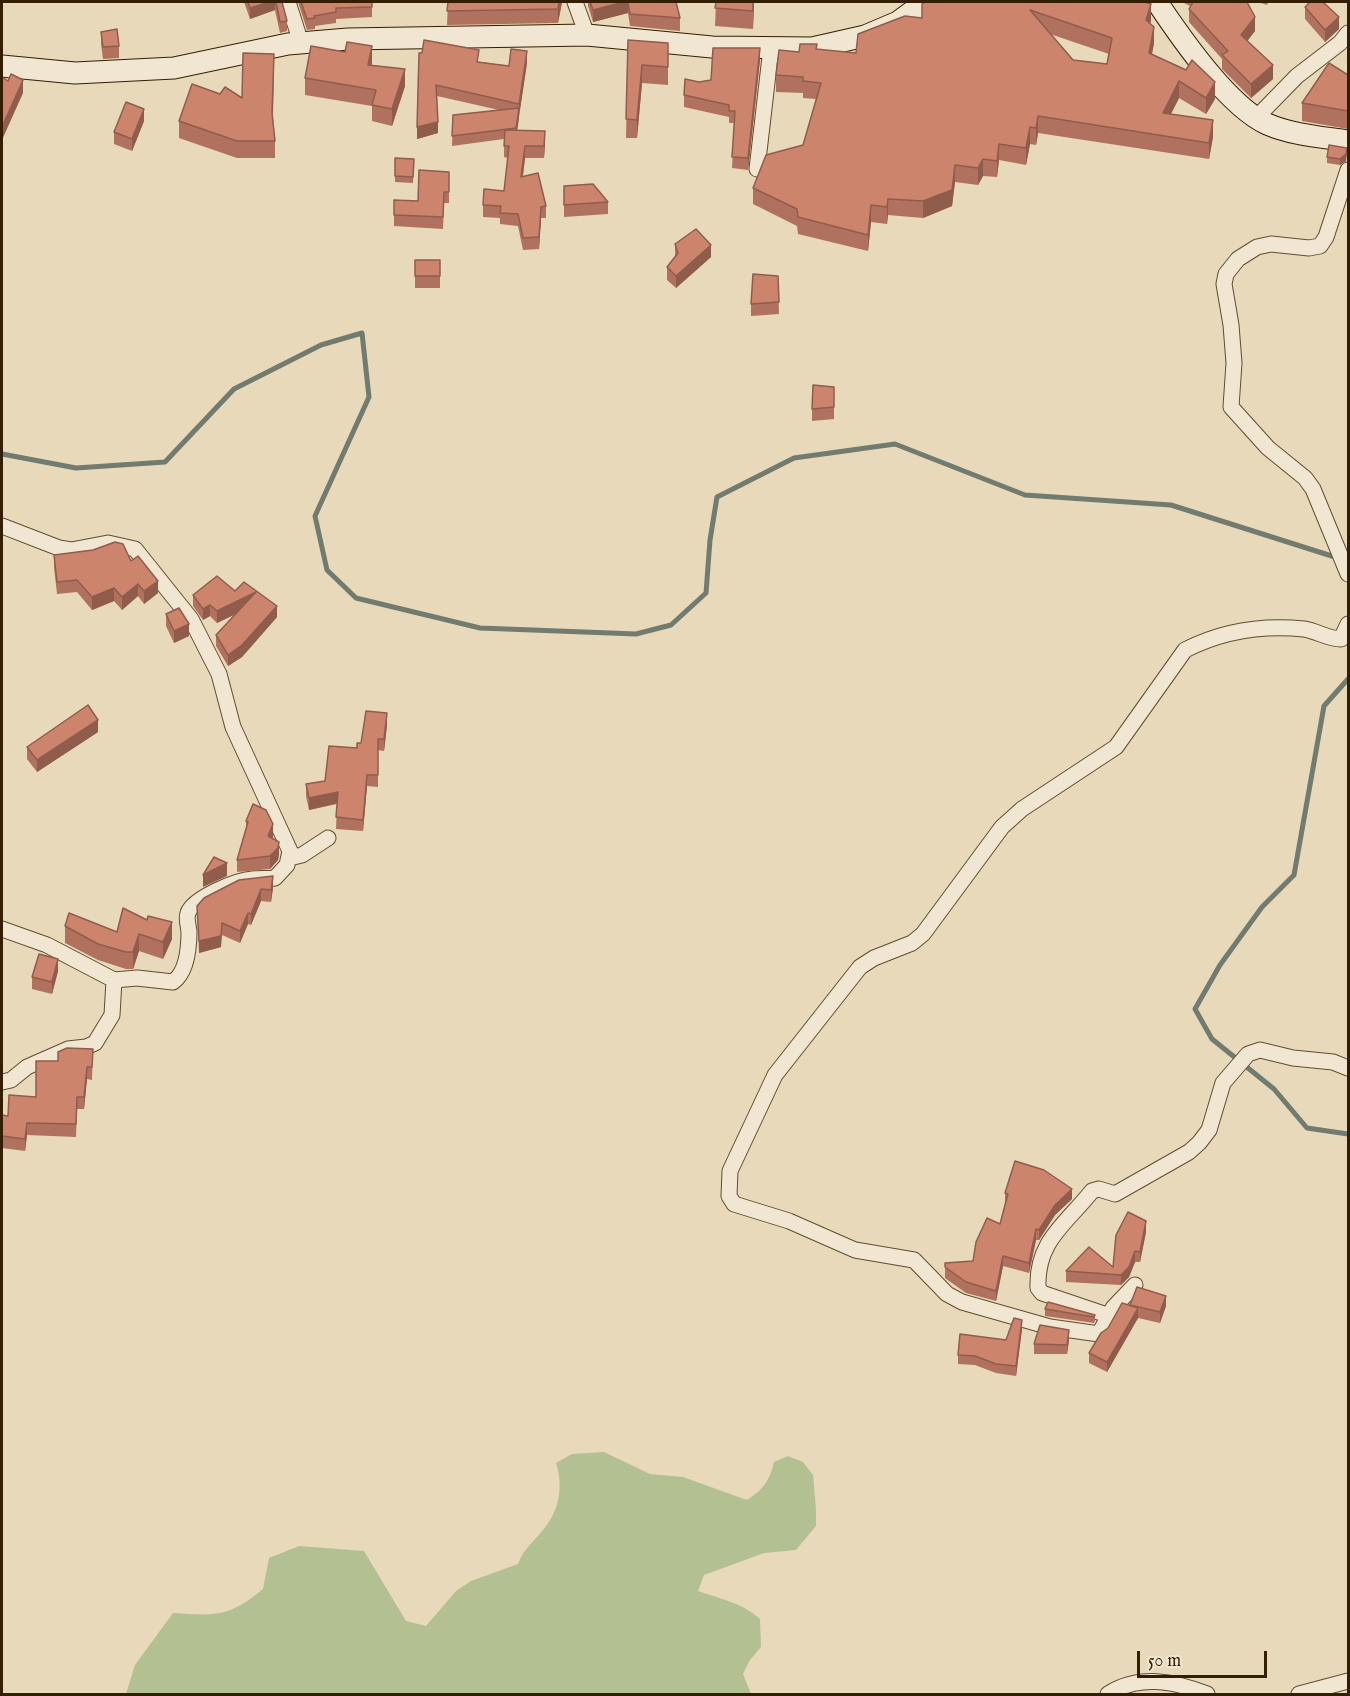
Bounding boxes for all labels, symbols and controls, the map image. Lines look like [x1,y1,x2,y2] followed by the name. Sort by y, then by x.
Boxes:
[1140,1639,1270,1677] scale bar
[1148,1650,1181,1673] text: 50 m

